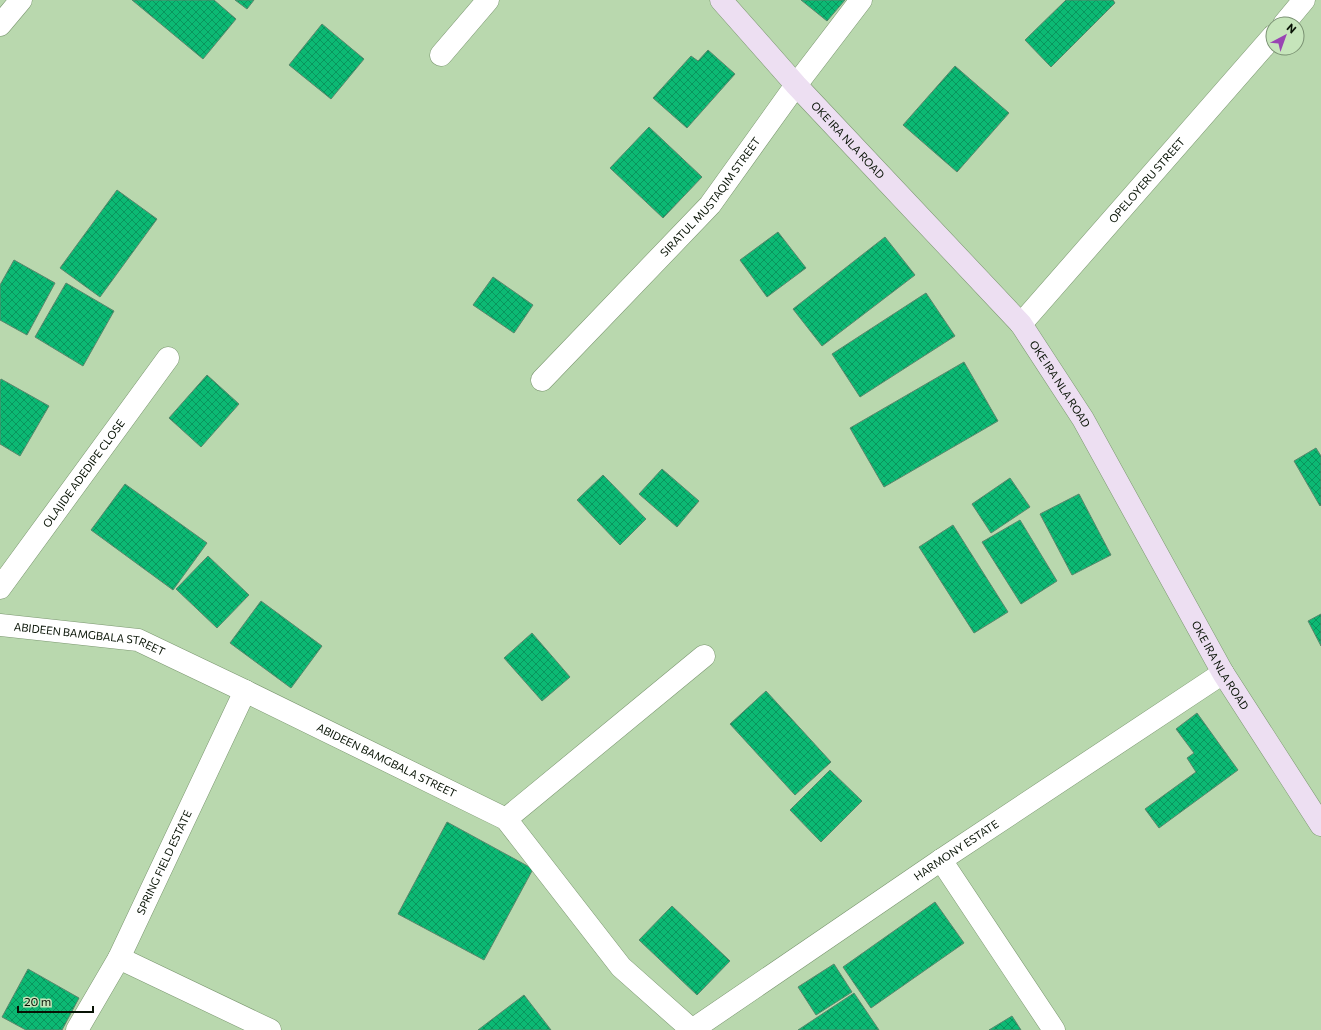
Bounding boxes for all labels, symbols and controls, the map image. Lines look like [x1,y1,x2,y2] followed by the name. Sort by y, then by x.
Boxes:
[1265,16,1305,56] north arrow
[1285,20,1299,36] text: N
[809,98,888,181] street label: OKE IRA NLA ROAD
[657,134,763,259] street label: SIRATUL MUSTAQIM STREET
[1106,135,1187,225] street label: OPELOYERU STREET
[1027,338,1093,429] street label: OKE IRA NLA ROAD
[40,417,127,530] street label: OLAJIDE ADEDIPE CLOSE
[1189,618,1252,712] street label: OKE IRA NLA ROAD
[13,620,167,658] street label: ABIDEEN BAMGBALA STREET
[315,720,459,800] street label: ABIDEEN BAMGBALA STREET
[133,808,194,917] street label: SPRING FIELD ESTATE
[911,817,1001,883] street label: HARMONY ESTATE
[18,988,93,1014] scale bar
[24,994,51,1008] text: 20 m

